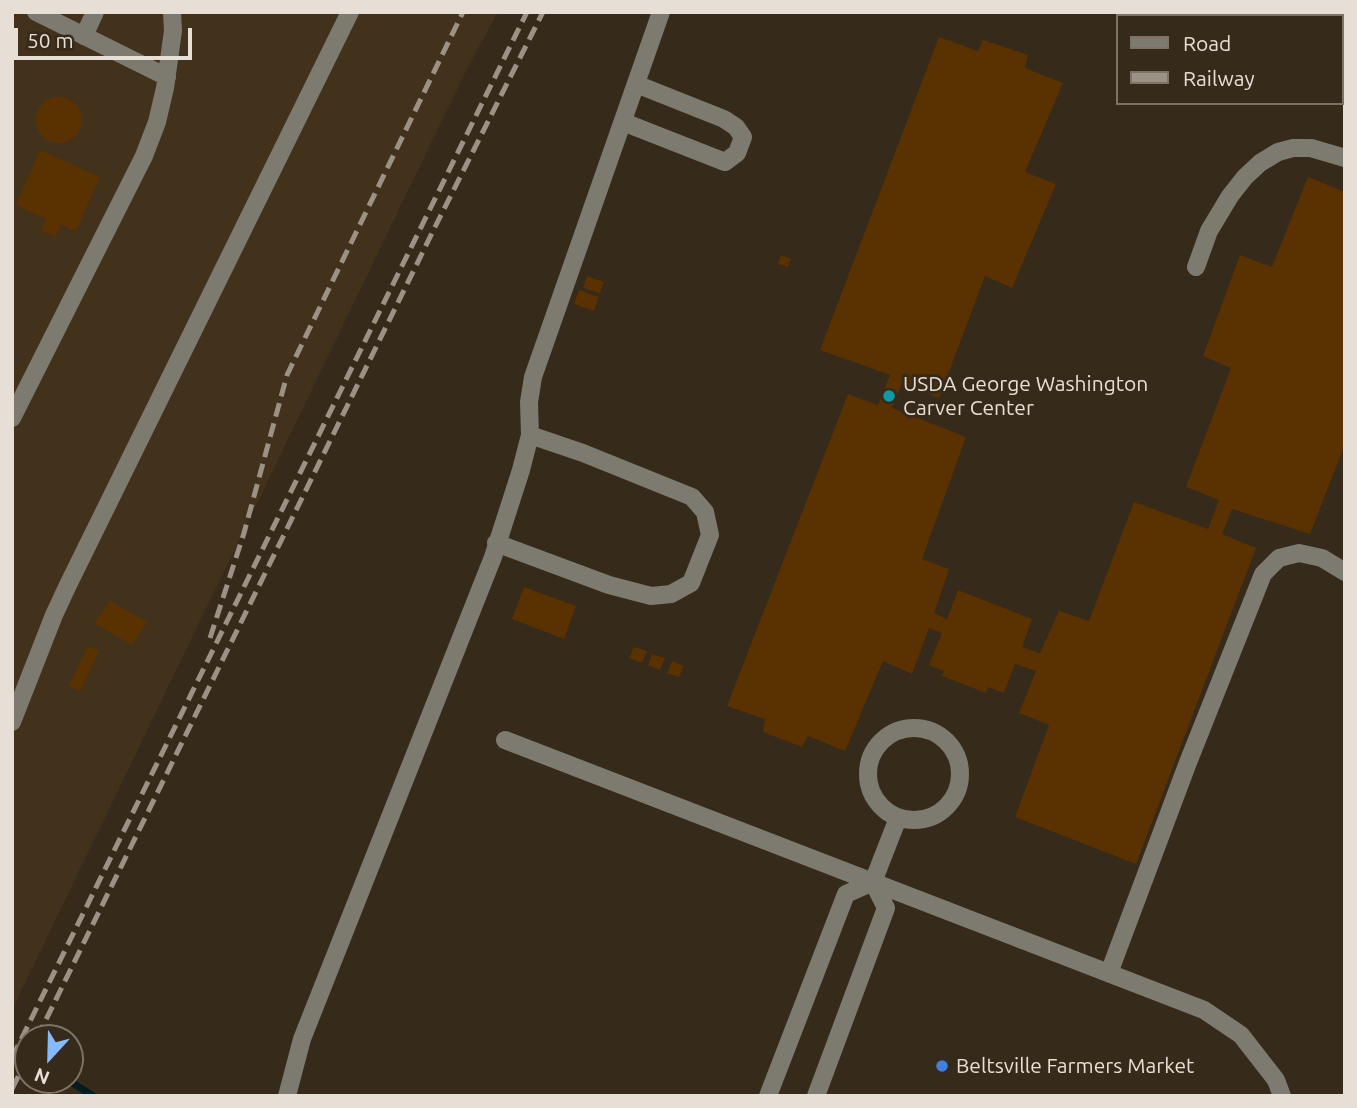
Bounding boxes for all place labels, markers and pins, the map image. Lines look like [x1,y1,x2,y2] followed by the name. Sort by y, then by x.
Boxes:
[903,371,1148,421] place label: USDA George Washington Carver Center
[881,388,897,404] marker: USDA George Washington Carver Center
[956,1053,1194,1079] place label: Beltsville Farmers Market
[934,1058,950,1074] marker: Beltsville Farmers Market

